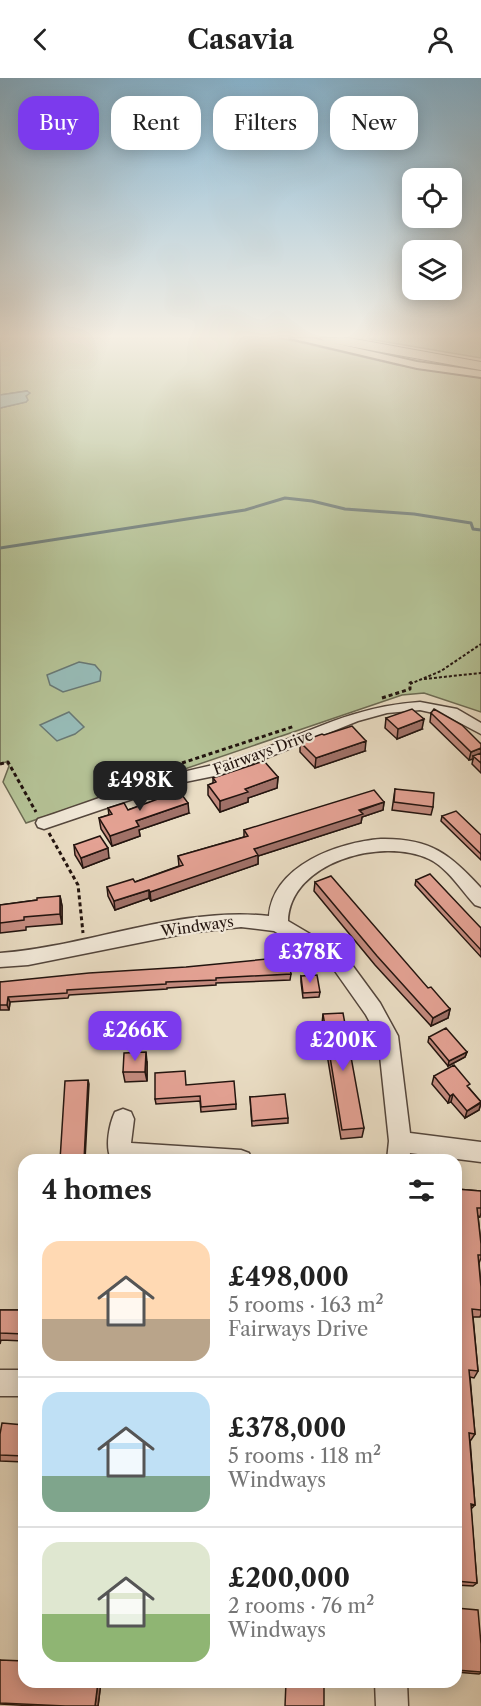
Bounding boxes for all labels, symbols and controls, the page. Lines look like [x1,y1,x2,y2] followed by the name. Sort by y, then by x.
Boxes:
[24,23,57,56] icon: back
[187,23,294,56] text: Casavia
[424,23,457,56] icon: person
[18,96,99,150] chip: Buy
[111,96,201,150] chip: Rent
[213,96,318,150] chip: Filters
[330,96,418,150] chip: New
[402,168,462,300] map controls
[402,168,462,228] button: locate
[402,240,462,300] button: layers
[210,725,316,779] street label: Fairways Drive
[98,761,182,812] pin: £498K
[107,768,173,792] text: £498K
[158,911,235,941] street label: Windways
[268,933,352,984] pin: £378K
[278,940,342,964] text: £378K
[93,1011,177,1062] pin: £266K
[102,1018,168,1042] text: £266K
[301,1021,385,1072] pin: £200K
[310,1028,376,1052] text: £200K
[42,1174,152,1206] text: 4 homes
[405,1174,438,1207] icon: filters
[228,1261,349,1293] text: £498,000
[90,1265,162,1337] icon: home
[228,1293,384,1317] text: 5 rooms · 163 m²
[228,1317,368,1341] text: Fairways Drive
[228,1412,346,1444] text: £378,000
[90,1416,162,1488] icon: home
[228,1444,381,1468] text: 5 rooms · 118 m²
[228,1468,326,1492] text: Windways
[228,1562,350,1594] text: £200,000
[90,1566,162,1638] icon: home
[228,1594,374,1618] text: 2 rooms · 76 m²
[228,1618,326,1642] text: Windways

